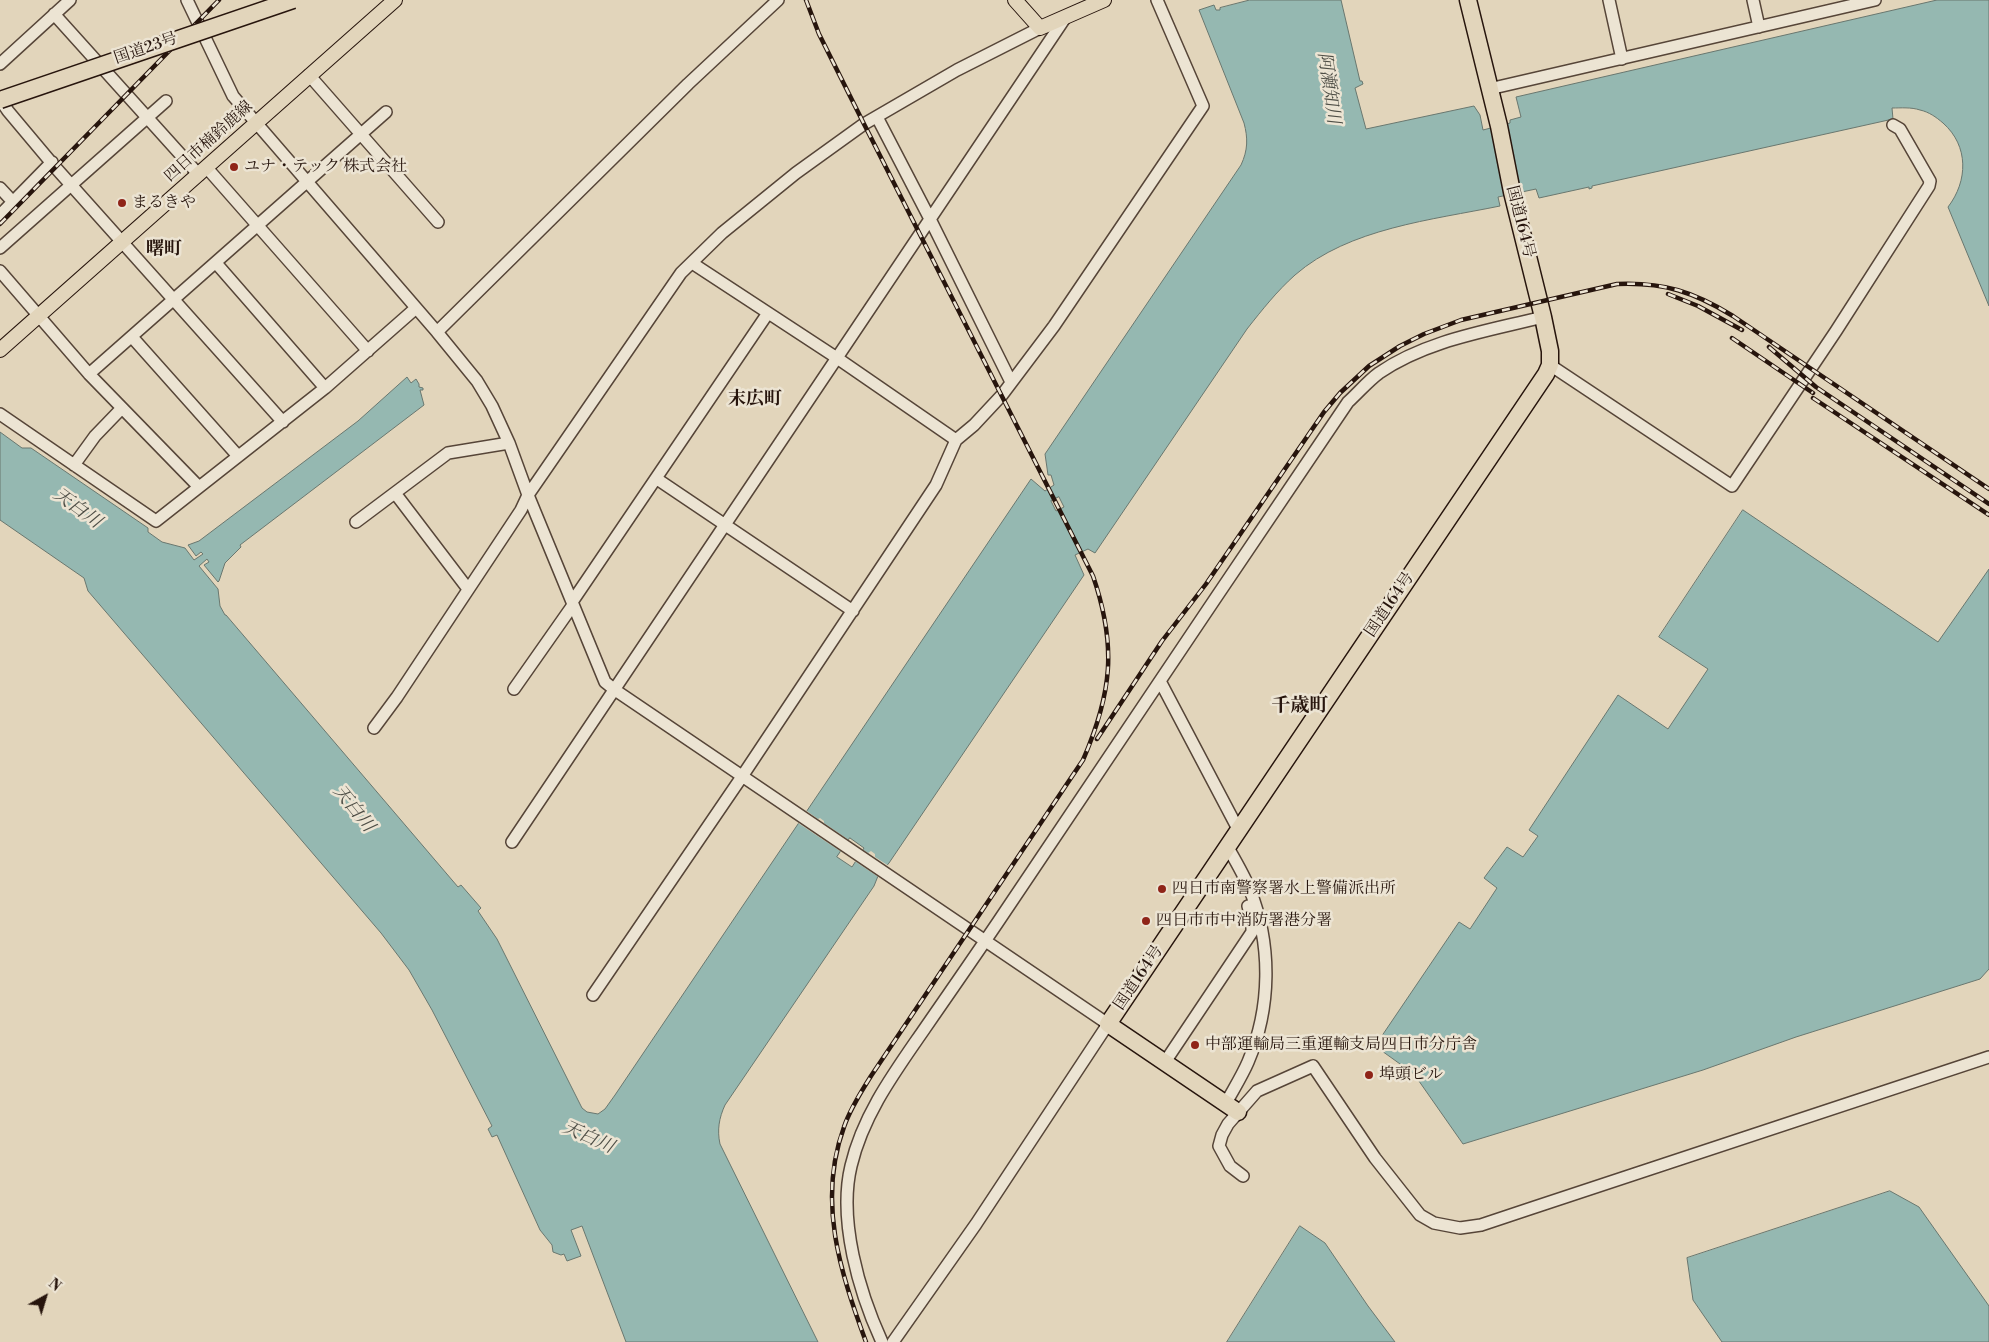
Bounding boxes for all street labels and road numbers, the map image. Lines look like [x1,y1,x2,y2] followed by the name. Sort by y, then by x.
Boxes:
[112,29,180,69] street label: 国道23号
[161,97,257,187] street label: 四日市楠鈴鹿線
[1502,184,1538,260] street label: 国道164号
[1361,569,1419,641] street label: 国道164号
[1110,942,1168,1014] street label: 国道164号

